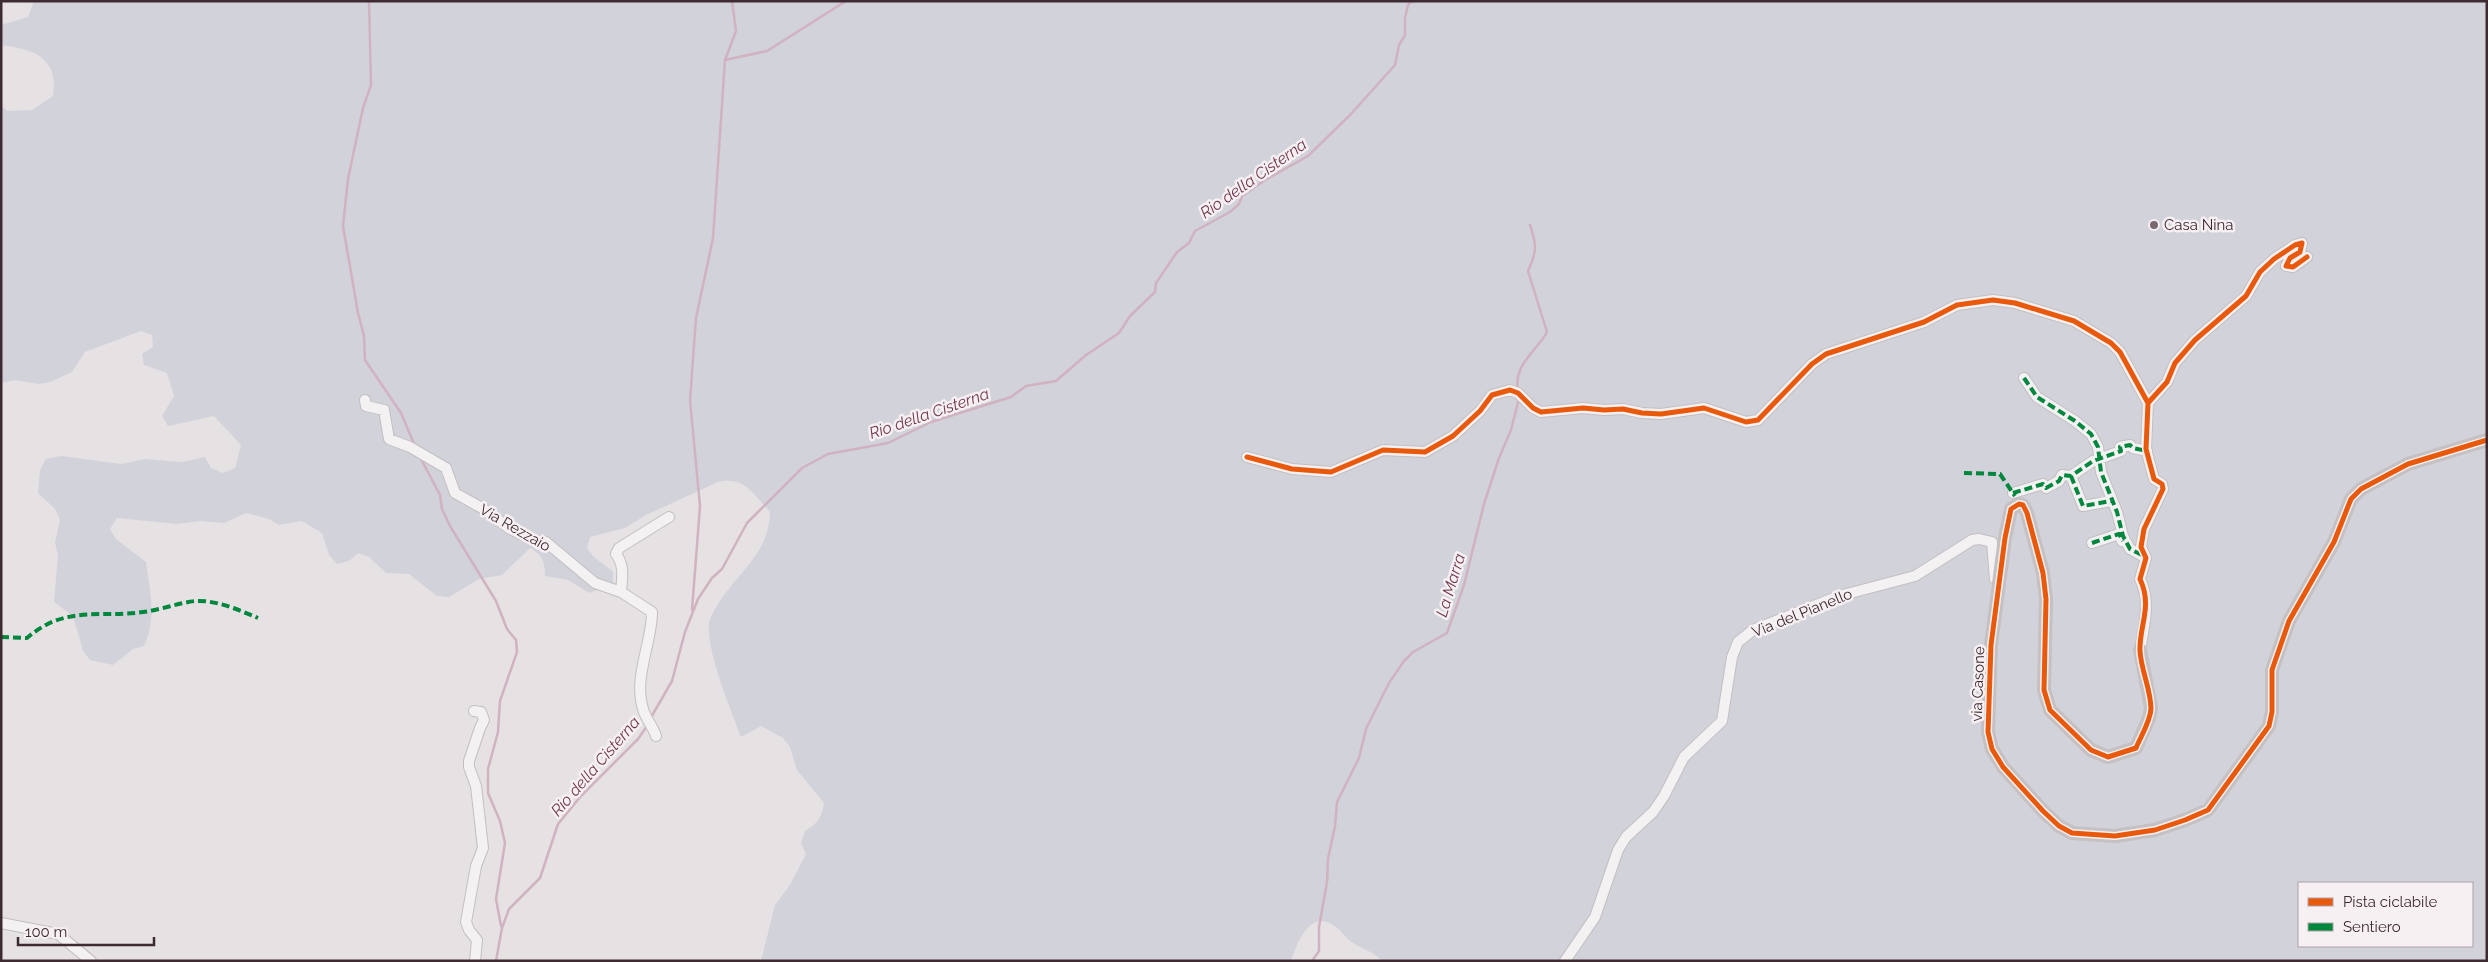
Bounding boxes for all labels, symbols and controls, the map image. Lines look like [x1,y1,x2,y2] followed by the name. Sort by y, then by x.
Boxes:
[1196,134,1311,222] water label: Rio della Cisterna
[2164,216,2233,234] place label: Casa Nina
[2148,219,2160,231] marker: Casa Nina
[867,384,992,443] water label: Rio della Cisterna
[476,500,554,556] street label: Via Rezzaio
[1432,551,1469,619] water label: La Marra
[1749,585,1855,641] street label: Via del Pianello
[1968,646,1988,722] street label: via Casone
[547,712,644,820] water label: Rio della Cisterna
[2298,882,2473,947] legend
[2343,893,2437,911] text: Pista ciclabile
[18,914,154,946] scale bar
[2343,918,2401,936] text: Sentiero
[25,923,67,941] text: 100 m

